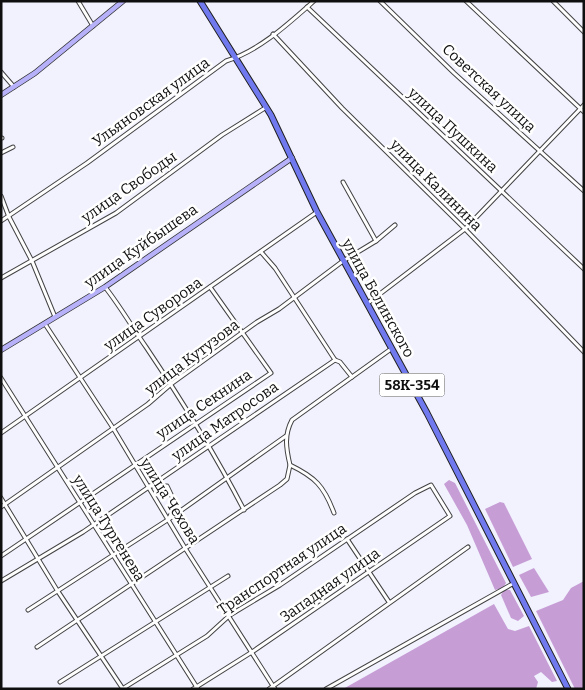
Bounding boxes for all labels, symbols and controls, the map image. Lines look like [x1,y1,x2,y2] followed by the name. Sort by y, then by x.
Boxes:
[438,40,540,136] street label: Советская улица
[89,54,213,150] street label: Ульяновская улица
[404,83,502,176] street label: улица Пушкина
[386,135,486,235] street label: улица Калинина
[77,148,180,227] street label: улица Свободы
[80,200,201,292] street label: улица Куйбышева
[337,235,418,360] street label: улица Белинского
[100,273,206,355] street label: улица Суворова
[140,316,243,399] street label: улица Кутузова
[152,365,255,443] street label: улица Секнина
[380,374,444,396] road number: 58К-354
[168,378,282,465] street label: улица Матросова
[136,454,204,547] street label: улица Чехова
[68,470,149,585] street label: улица Тургенева
[214,519,350,619] street label: Транспортная улица
[277,544,383,626] street label: Западная улица

